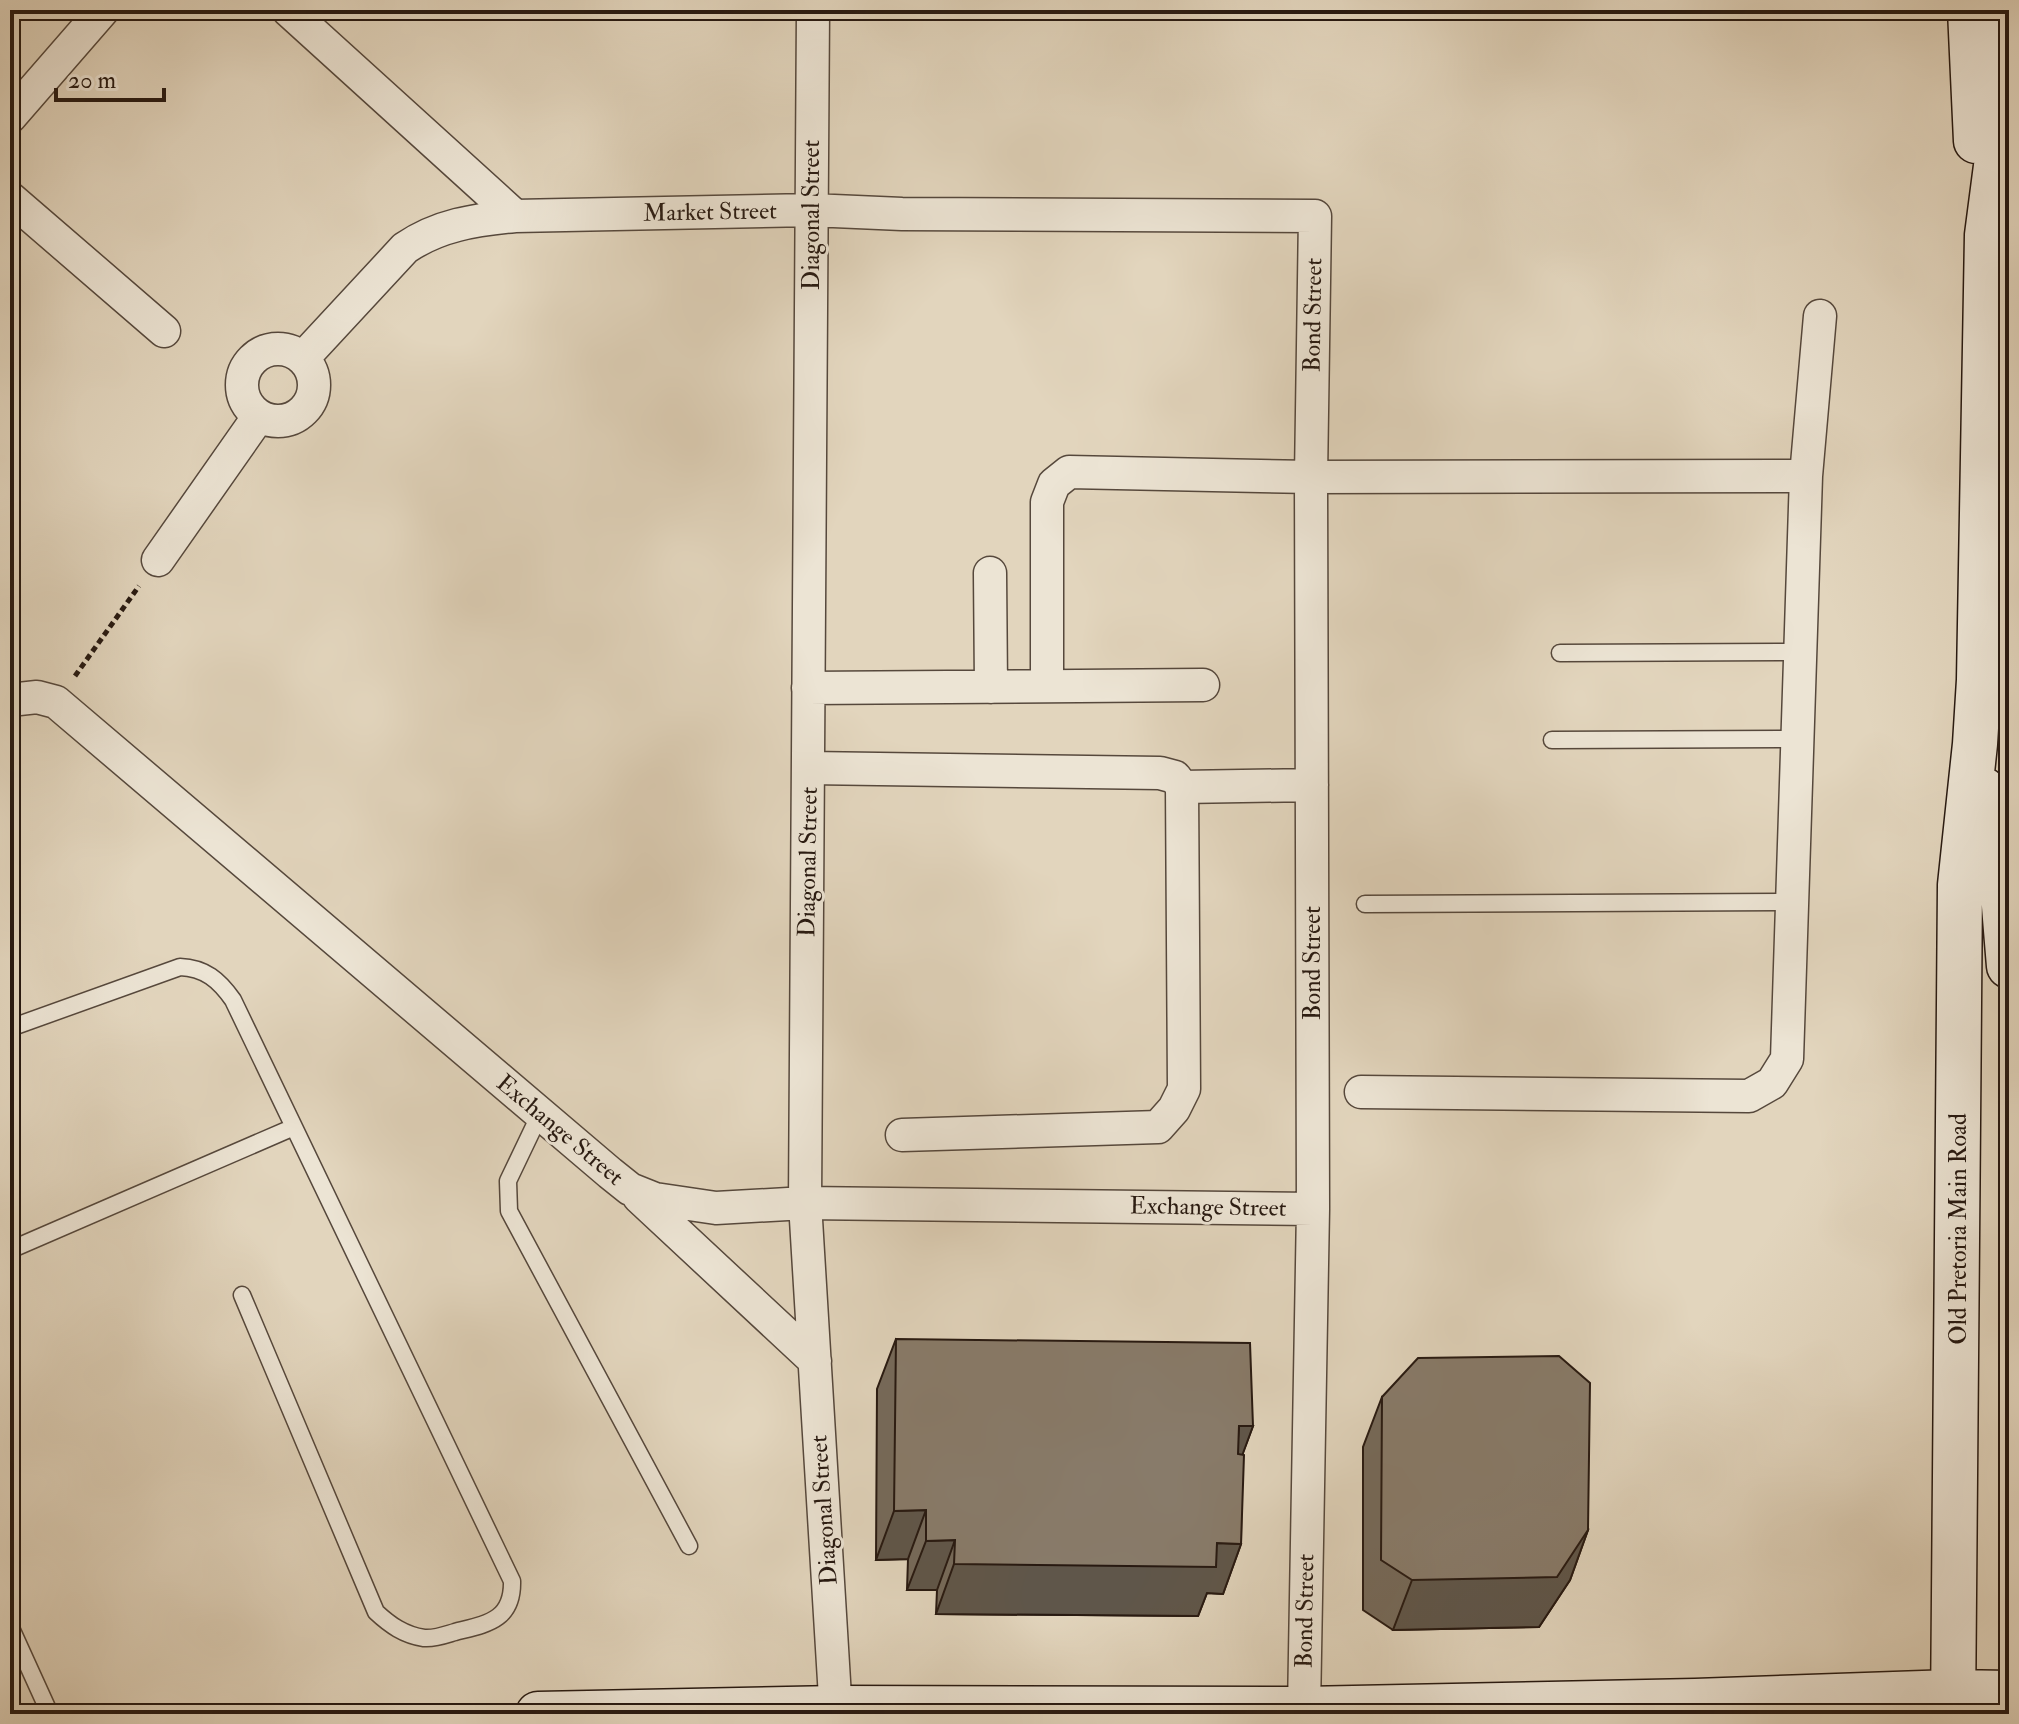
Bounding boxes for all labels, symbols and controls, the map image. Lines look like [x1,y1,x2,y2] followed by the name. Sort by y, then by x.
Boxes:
[56,52,164,102] scale bar
[68,65,117,96] text: 20 m
[796,140,827,290] street label: Diagonal Street
[643,195,777,229] street label: Market Street
[1297,257,1329,372] street label: Bond Street
[791,786,825,937] street label: Diagonal Street
[1297,906,1328,1020] street label: Bond Street
[490,1068,630,1192] street label: Exchange Street
[1943,1113,1974,1345] street label: Old Pretoria Main Road
[1129,1190,1287,1224] street label: Exchange Street
[803,1434,845,1586] street label: Diagonal Street
[1289,1553,1321,1668] street label: Bond Street

